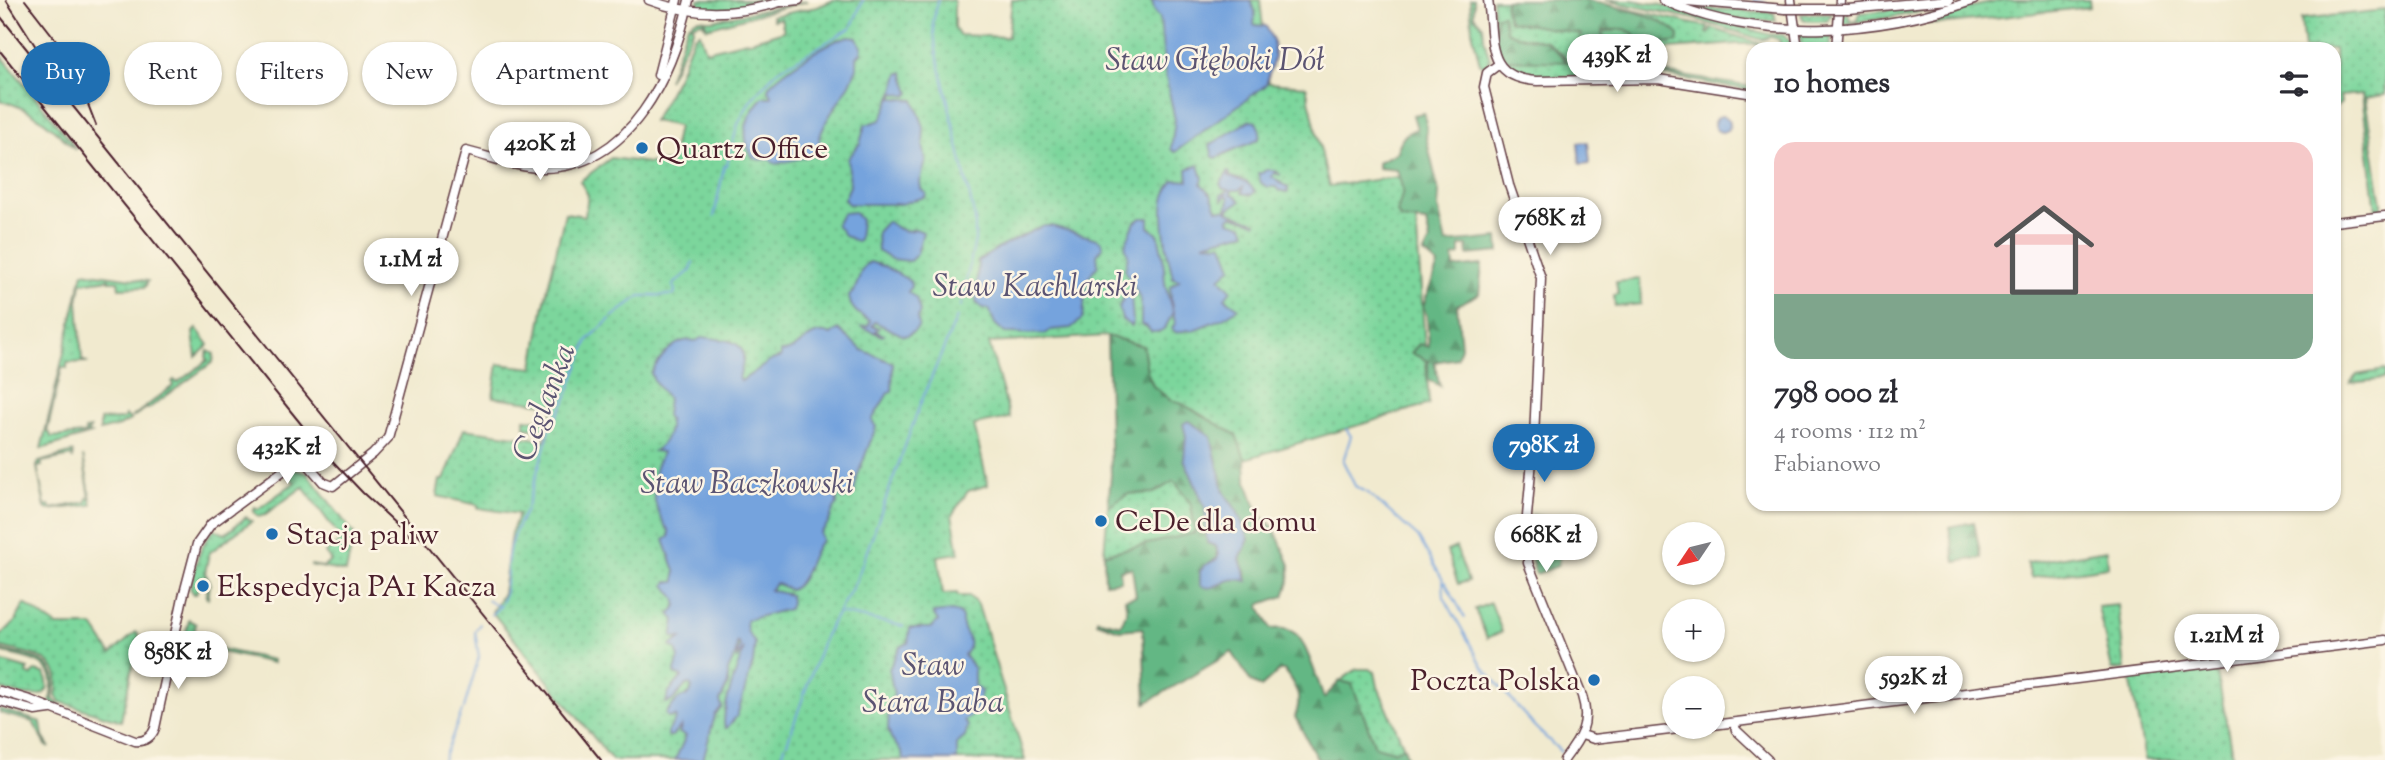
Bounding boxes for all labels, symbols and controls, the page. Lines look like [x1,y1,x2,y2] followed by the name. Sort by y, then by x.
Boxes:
[1552,34,1682,94] pin: 439K zł
[1105,39,1325,85] water label: Staw Głęboki Dół
[1583,40,1651,73] text: 439K zł
[21,42,110,105] chip: Buy
[124,42,222,105] chip: Rent
[236,42,348,105] chip: Filters
[362,42,457,105] chip: New
[471,42,633,105] chip: Apartment
[1774,63,1890,106] text: 10 homes
[2275,65,2313,103] icon: filters
[475,122,605,182] pin: 420K zł
[504,128,576,161] text: 420K zł
[656,129,828,172] place label: Quartz Office
[634,140,650,156] marker: Quartz Office
[1981,187,2107,313] icon: home
[1485,198,1615,257] pin: 768K zł
[1514,203,1586,236] text: 768K zł
[346,238,476,298] pin: 1.1M zł
[380,244,442,277] text: 1.1M zł
[933,265,1137,311] water label: Staw Kachlarski
[502,338,589,469] water label: Ceglanka
[1774,373,1898,416] text: 798 000 zł
[1774,416,1926,449] text: 4 rooms · 112 m²
[1479,424,1609,484] pin: 798K zł
[222,426,352,486] pin: 432K zł
[1509,430,1579,463] text: 798K zł
[253,432,321,465] text: 432K zł
[1774,449,1881,482] text: Fabianowo
[640,462,854,508] water label: Staw Baczkowski
[1115,502,1317,545] place label: CeDe dla domu
[1093,513,1109,529] marker: CeDe dla domu
[1481,514,1611,574] pin: 668K zł
[286,515,439,558] place label: Stacja paliw
[1510,520,1582,553] text: 668K zł
[1662,522,1726,584] north arrow
[1662,522,1725,739] map controls
[264,526,280,542] marker: Stacja paliw
[217,567,497,610] place label: Ekspedycja PA1 Kacza
[195,578,211,594] marker: Ekspedycja PA1 Kacza
[1662,599,1725,662] button: +
[2155,614,2299,674] pin: 1.21M zł
[2190,620,2264,653] text: 1.21M zł
[113,632,243,691] pin: 858K zł
[144,637,212,670] text: 858K zł
[862,644,1004,727] water label: Staw Stara Baba
[1849,656,1979,716] pin: 592K zł
[1410,661,1580,704] place label: Poczta Polska
[1881,662,1947,695] text: 592K zł
[1586,672,1602,688] marker: Poczta Polska
[1662,676,1725,739] button: −

